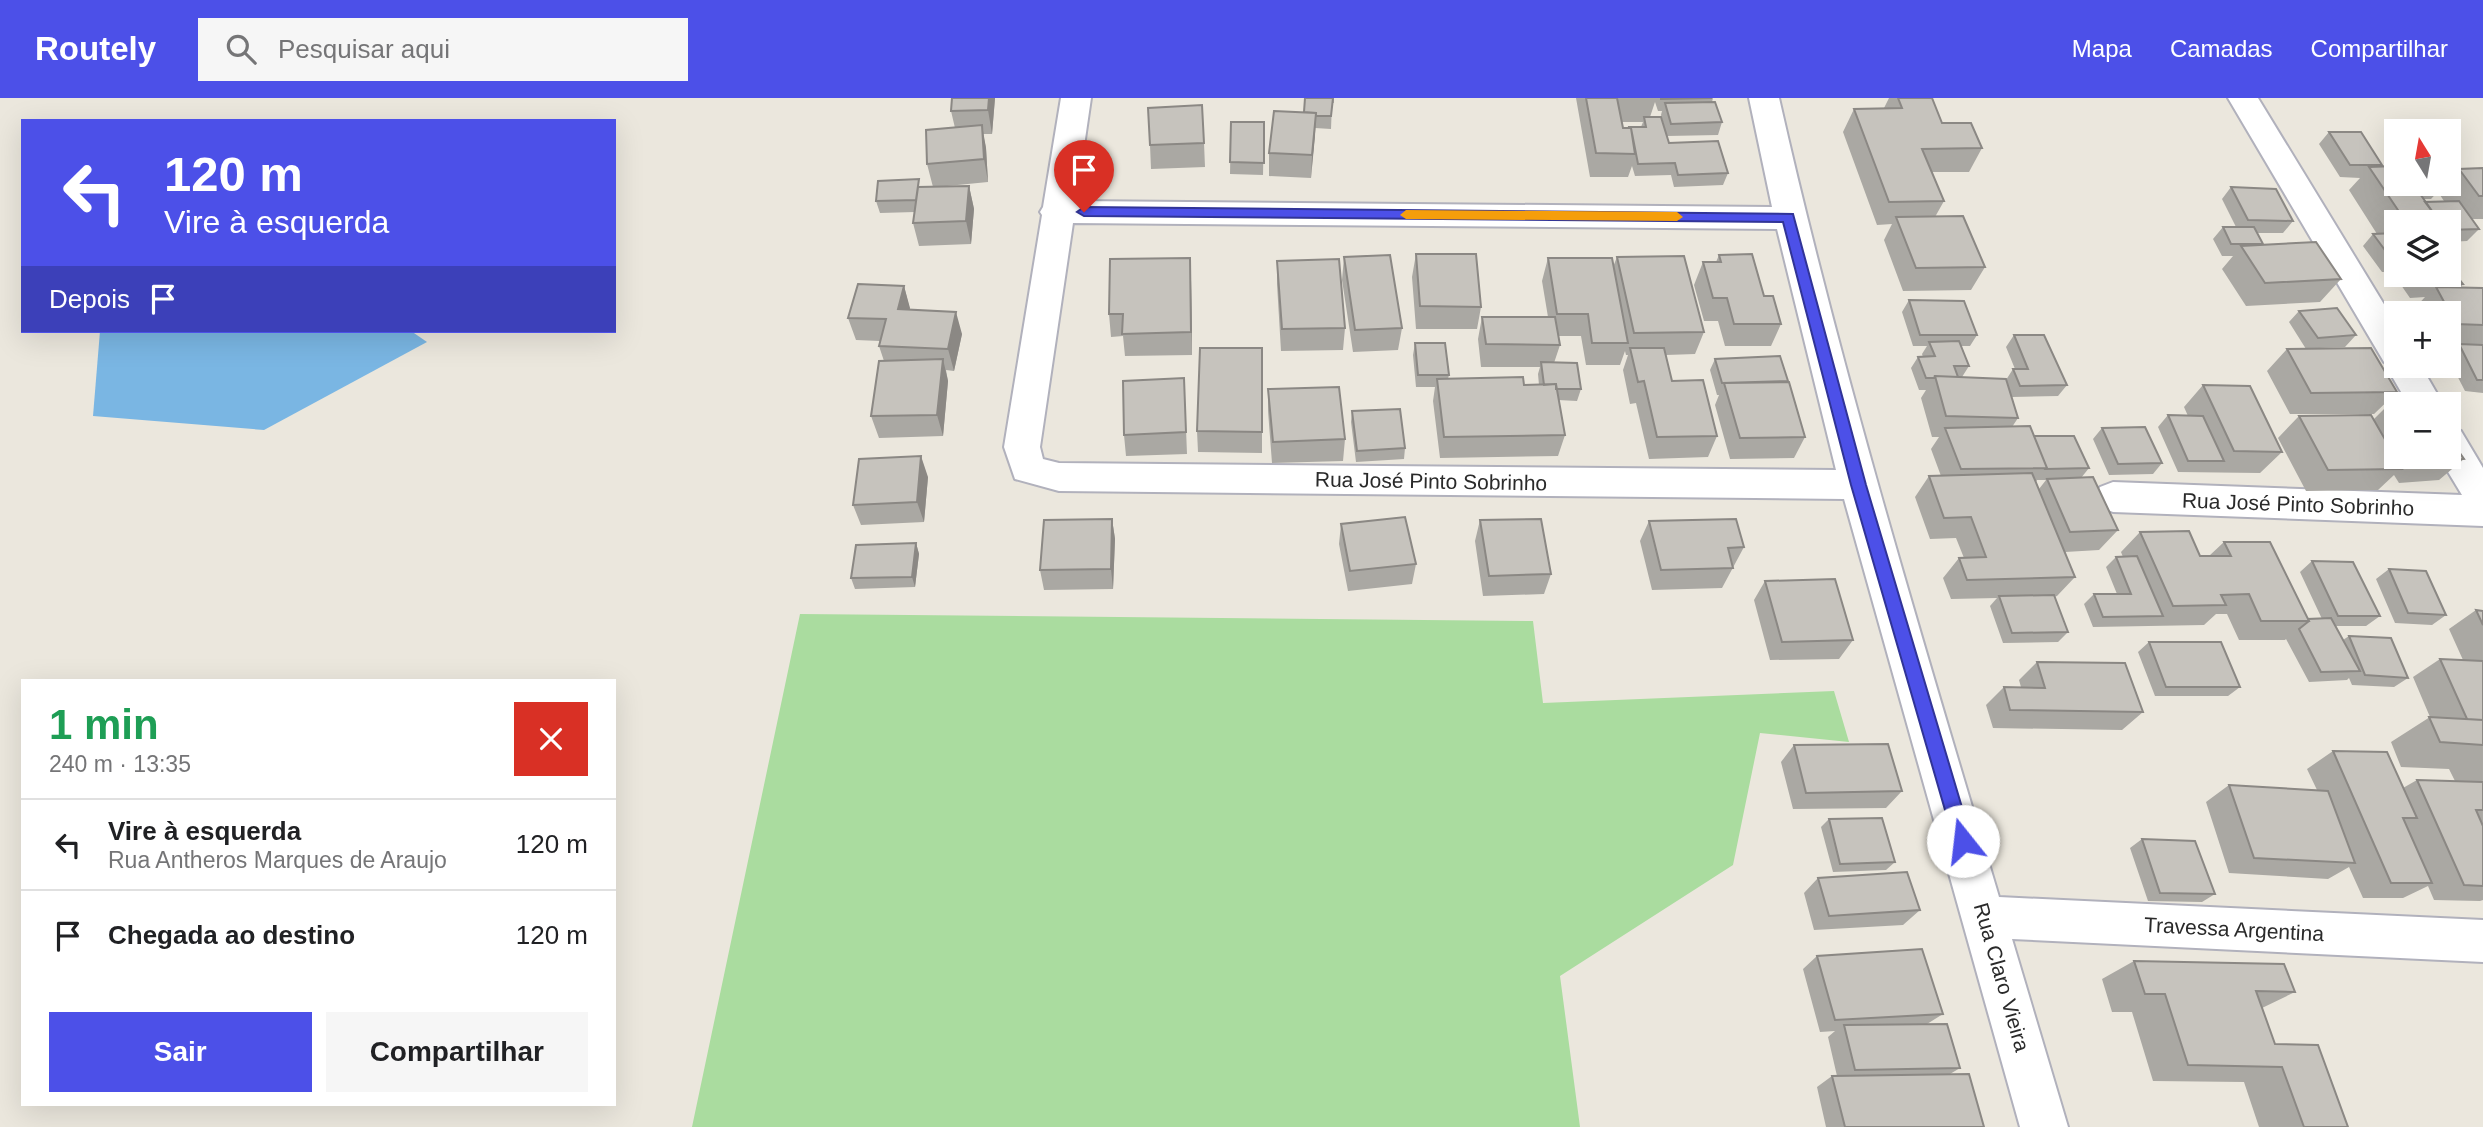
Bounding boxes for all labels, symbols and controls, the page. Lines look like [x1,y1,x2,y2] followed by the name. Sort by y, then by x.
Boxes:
[198,18,688,81] search box
[35,30,156,67] text: Routely
[222,30,260,68] icon: search
[278,34,450,64] text: Pesquisar aqui
[2072,35,2132,62] text: Mapa
[2170,35,2273,62] text: Camadas
[2311,35,2448,62] text: Compartilhar
[2384,119,2460,196] north arrow
[2384,119,2461,469] map controls
[1054,140,1114,212] pin
[49,147,140,238] icon: left
[164,147,303,201] text: 120 m
[1065,151,1103,189] icon: arrive
[164,204,389,240] text: Vire à esquerda
[2384,210,2461,287] button: layers
[144,280,182,318] icon: arrive
[49,284,130,314] text: Depois
[2384,301,2461,378] button: +
[2384,392,2461,469] button: −
[1315,467,1547,495] street label: Rua José Pinto Sobrinho
[2182,488,2414,520] street label: Rua José Pinto Sobrinho
[49,701,159,748] text: 1 min
[514,702,588,776] button: close
[49,751,191,777] text: 240 m · 13:35
[1926,804,2000,878] position arrow
[108,816,301,846] text: Vire à esquerda
[49,826,87,864] icon: left
[516,829,588,859] text: 120 m
[108,847,447,873] text: Rua Antheros Marques de Araujo
[1970,900,2034,1054] street label: Rua Claro Vieira
[2143,913,2325,945] street label: Travessa Argentina
[49,917,87,955] icon: arrive
[108,920,355,950] text: Chegada ao destino
[516,920,588,950] text: 120 m
[49,1012,312,1092] button: Sair
[326,1012,588,1092] button: Compartilhar

